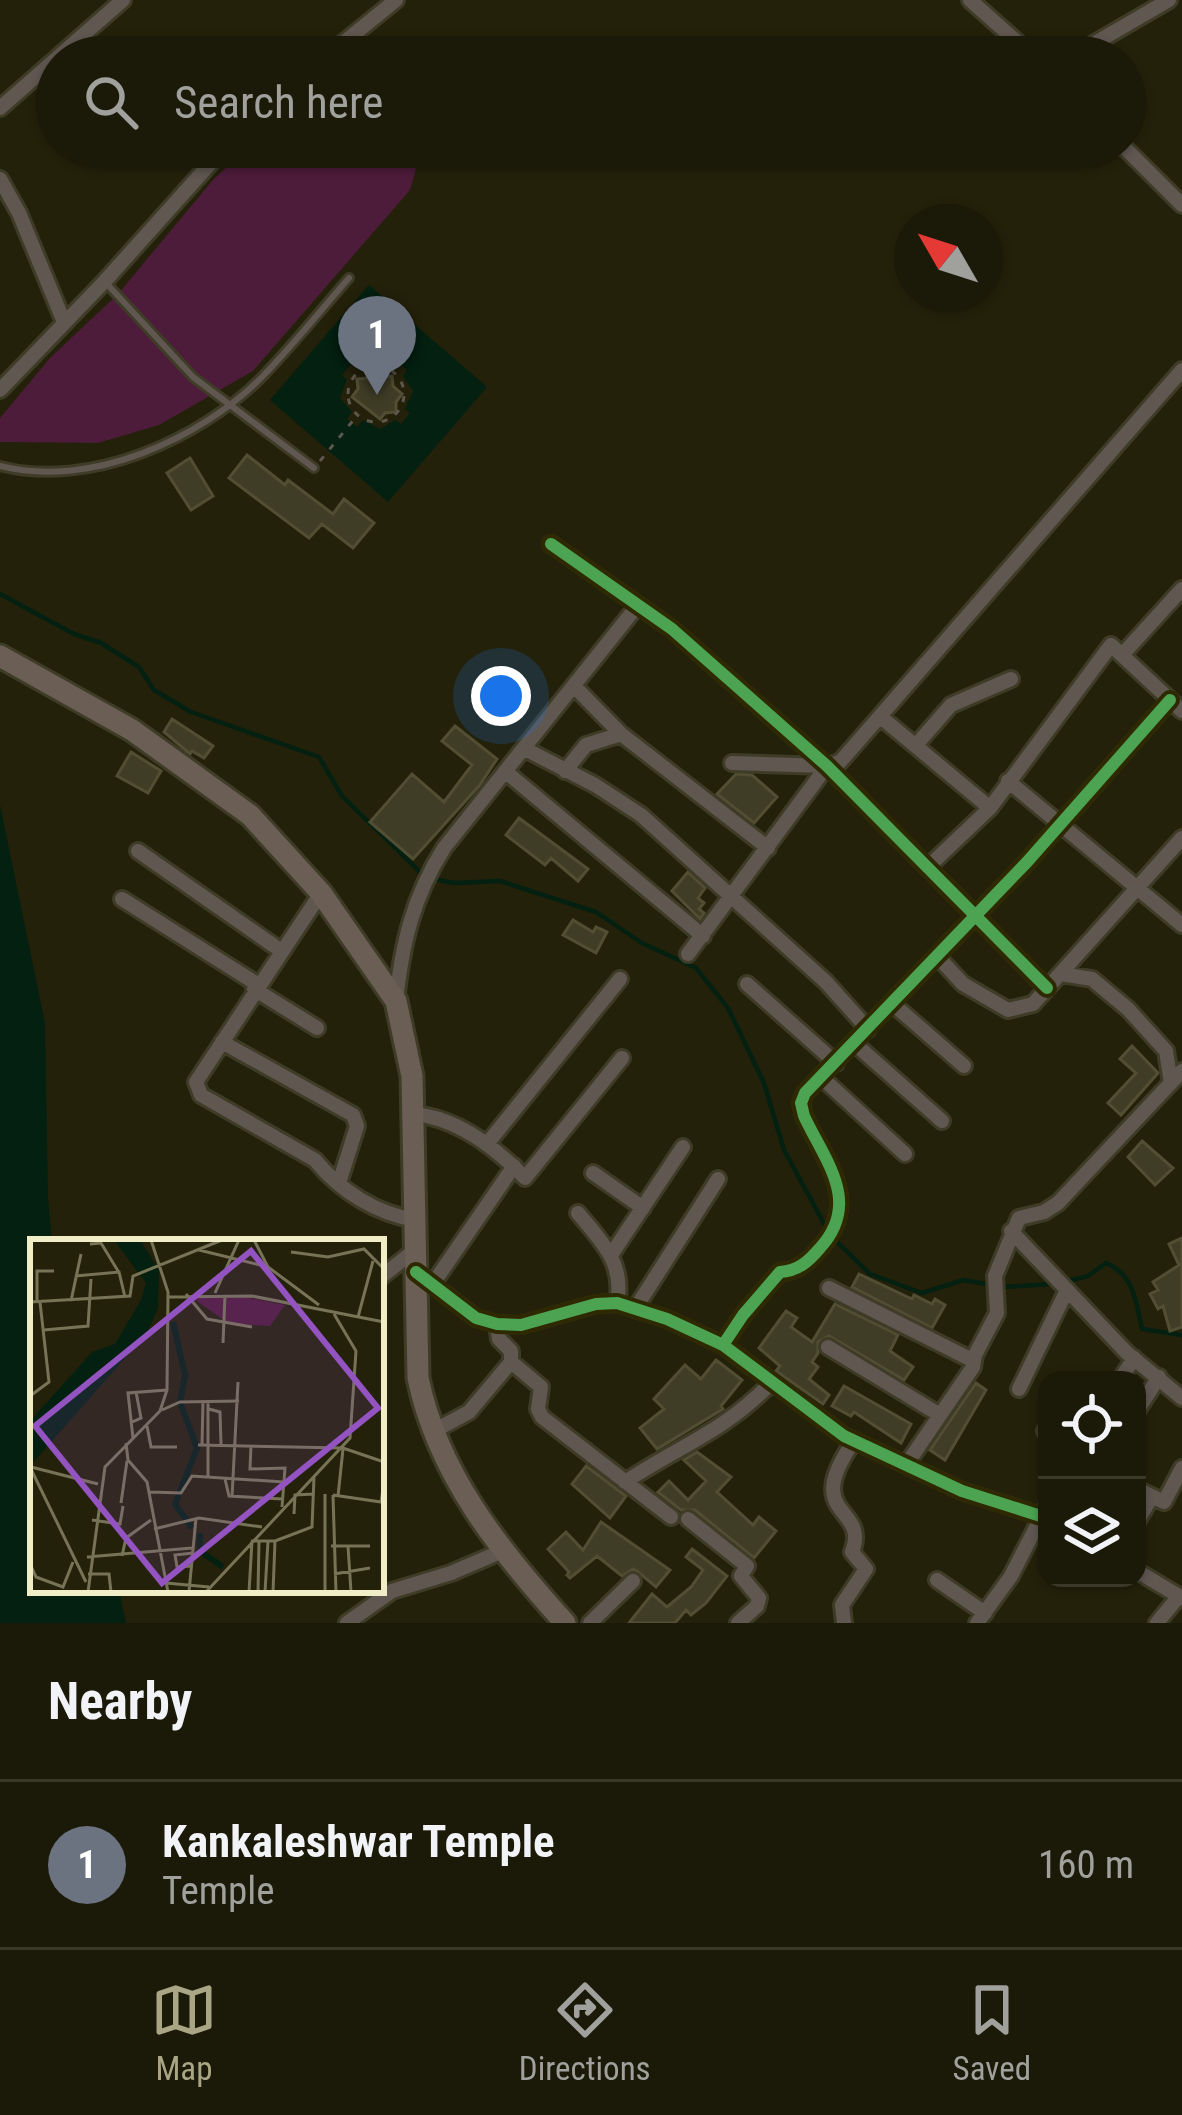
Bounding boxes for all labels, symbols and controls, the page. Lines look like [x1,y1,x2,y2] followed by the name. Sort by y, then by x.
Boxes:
[36,36,1146,168] search box
[78,69,144,135] icon: search
[174,76,383,129] text: Search here
[894,204,1002,312] north arrow
[338,296,416,395] pin: 1
[471,666,531,726] your location
[30,1239,384,1593] inset map
[1038,1371,1146,1587] map controls
[1038,1371,1146,1479] button: locate
[1038,1479,1146,1587] button: layers
[48,1672,192,1731] text: Nearby
[162,1815,555,1868] text: Kankaleshwar Temple
[77,1842,97,1888] text: 1
[1038,1842,1134,1888] text: 160 m
[162,1868,275,1914] text: Temple
[151,1977,217,2088] tab: Map
[519,1977,651,2088] tab: Directions
[953,1977,1031,2088] tab: Saved

